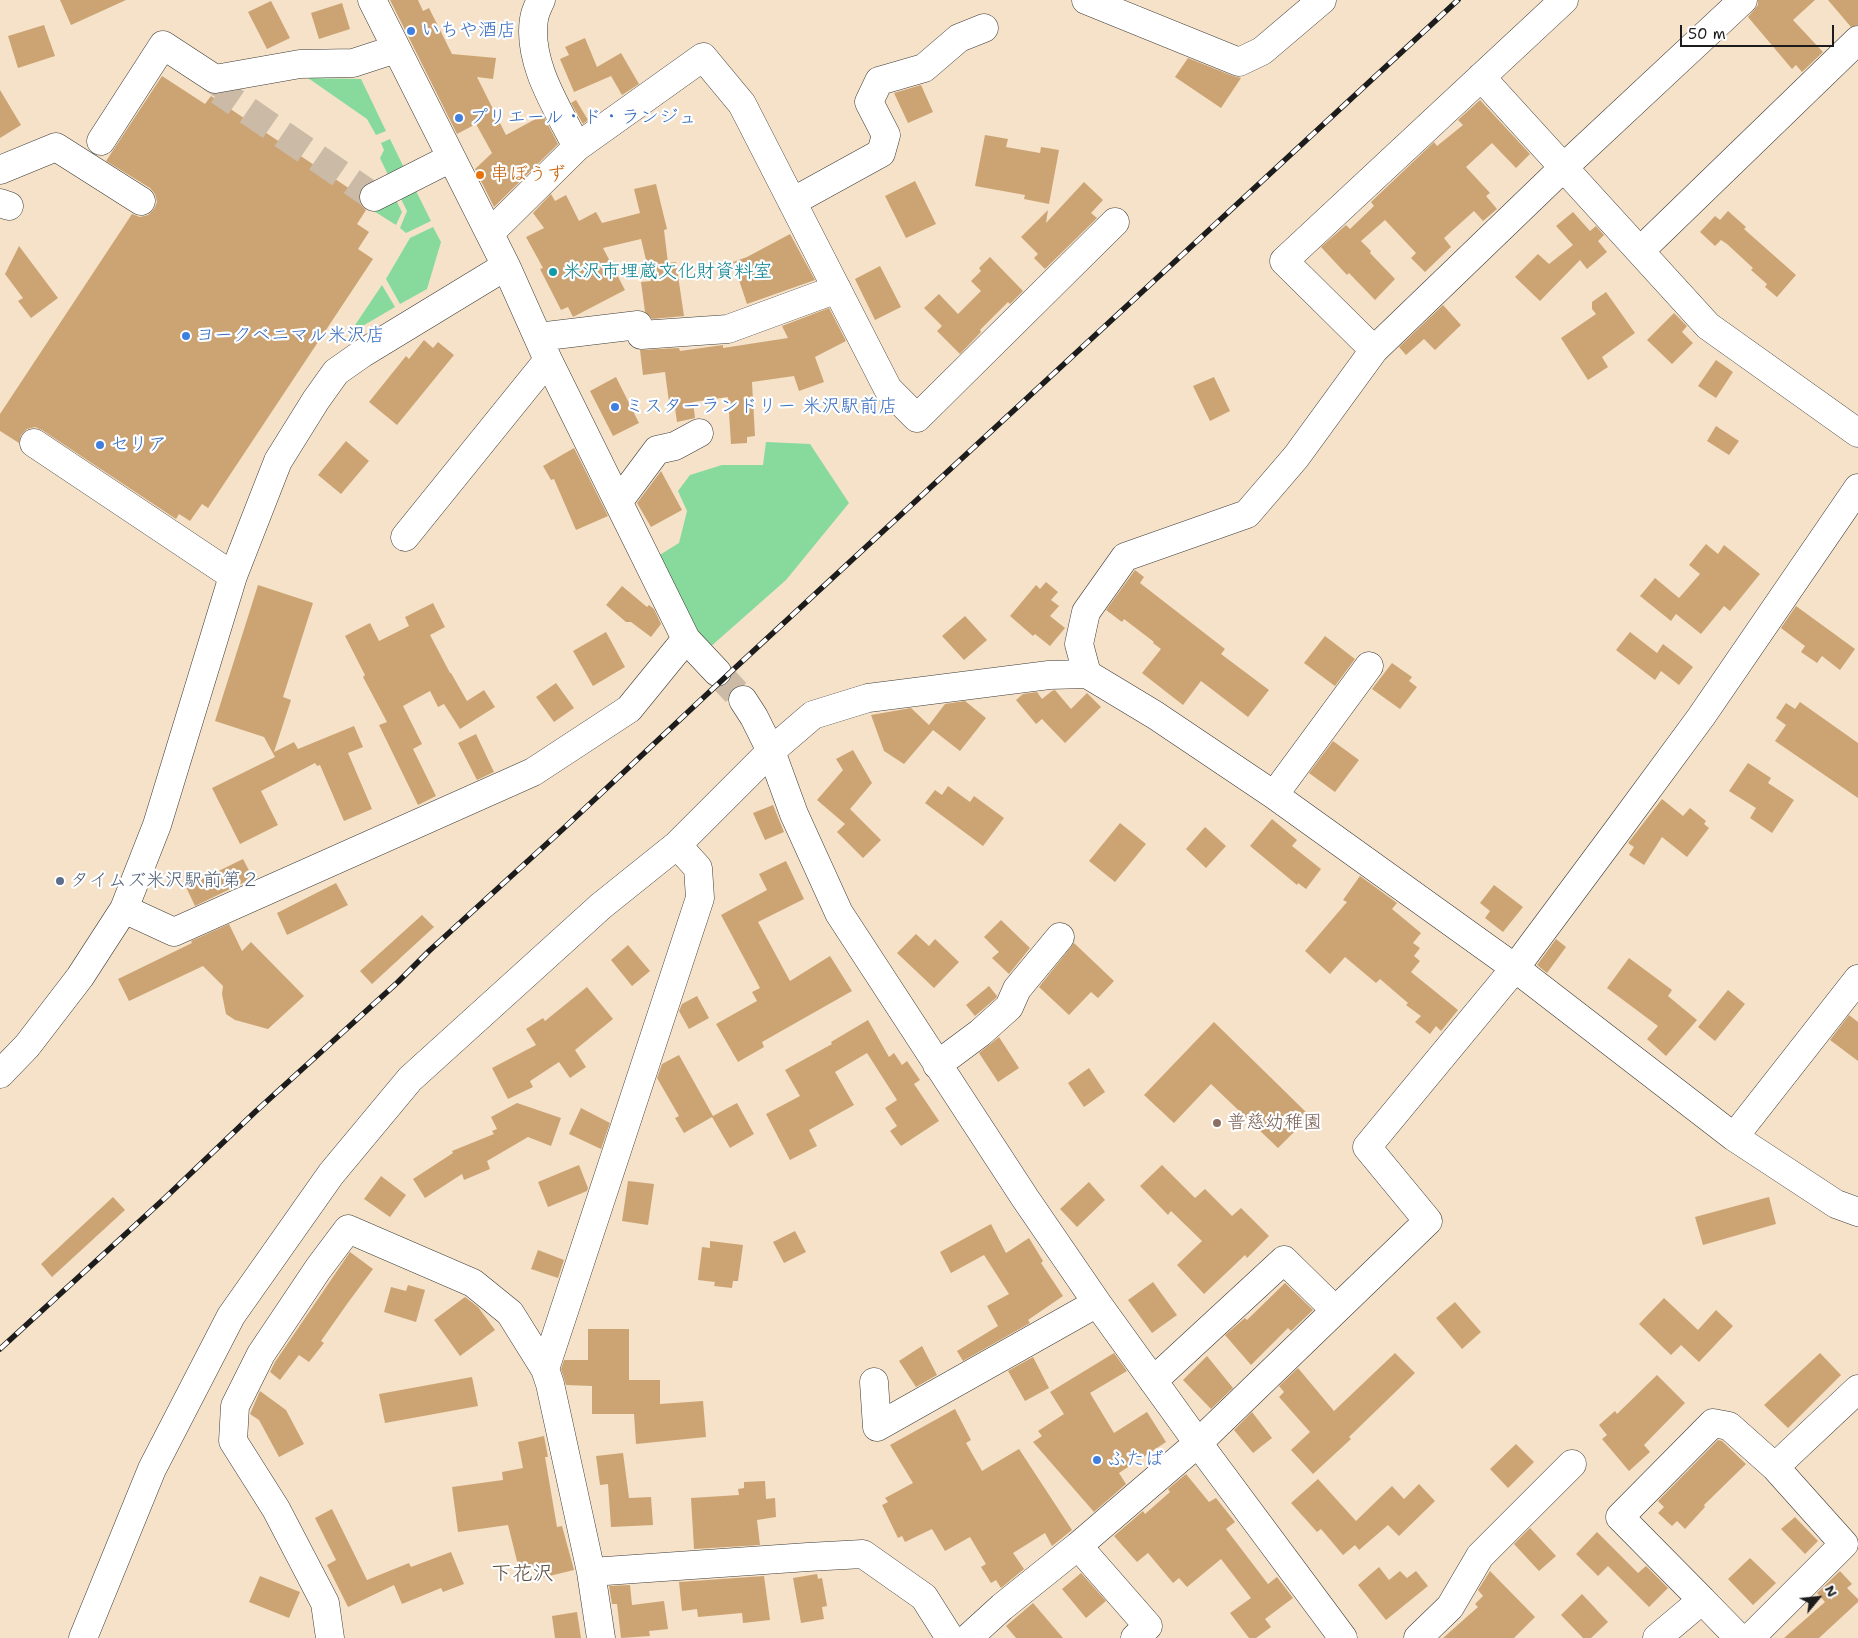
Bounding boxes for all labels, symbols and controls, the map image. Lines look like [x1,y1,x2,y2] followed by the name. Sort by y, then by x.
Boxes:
[1683,15,1837,47] scale bar
[421,20,516,42] place label: いちや酒店
[1688,24,1726,44] text: 50 m
[405,25,417,37] marker: いちや酒店
[469,107,697,129] place label: プリエール・ド・ランジュ
[453,112,465,124] marker: プリエール・ド・ランジュ
[490,164,566,186] place label: 串ぼうず
[474,169,486,181] marker: 串ぼうず
[563,261,772,283] place label: 米沢市埋蔵文化財資料室
[547,266,559,278] marker: 米沢市埋蔵文化財資料室
[196,325,385,347] place label: ヨークベニマル米沢店
[180,330,192,342] marker: ヨークベニマル米沢店
[625,396,897,418] place label: ミスターランドリー 米沢駅前店
[609,401,621,413] marker: ミスターランドリー 米沢駅前店
[110,434,167,456] place label: セリア
[94,439,106,451] marker: セリア
[70,870,260,892] place label: タイムズ米沢駅前第２
[54,875,66,887] marker: タイムズ米沢駅前第２
[1227,1112,1322,1134] place label: 普慈幼稚園
[1211,1117,1223,1129] marker: 普慈幼稚園
[1107,1449,1164,1471] place label: ふたば
[1091,1454,1103,1466] marker: ふたば
[491,1562,553,1588] district label: 下花沢
[1793,1573,1843,1623] north arrow
[1821,1582,1842,1600] text: N

